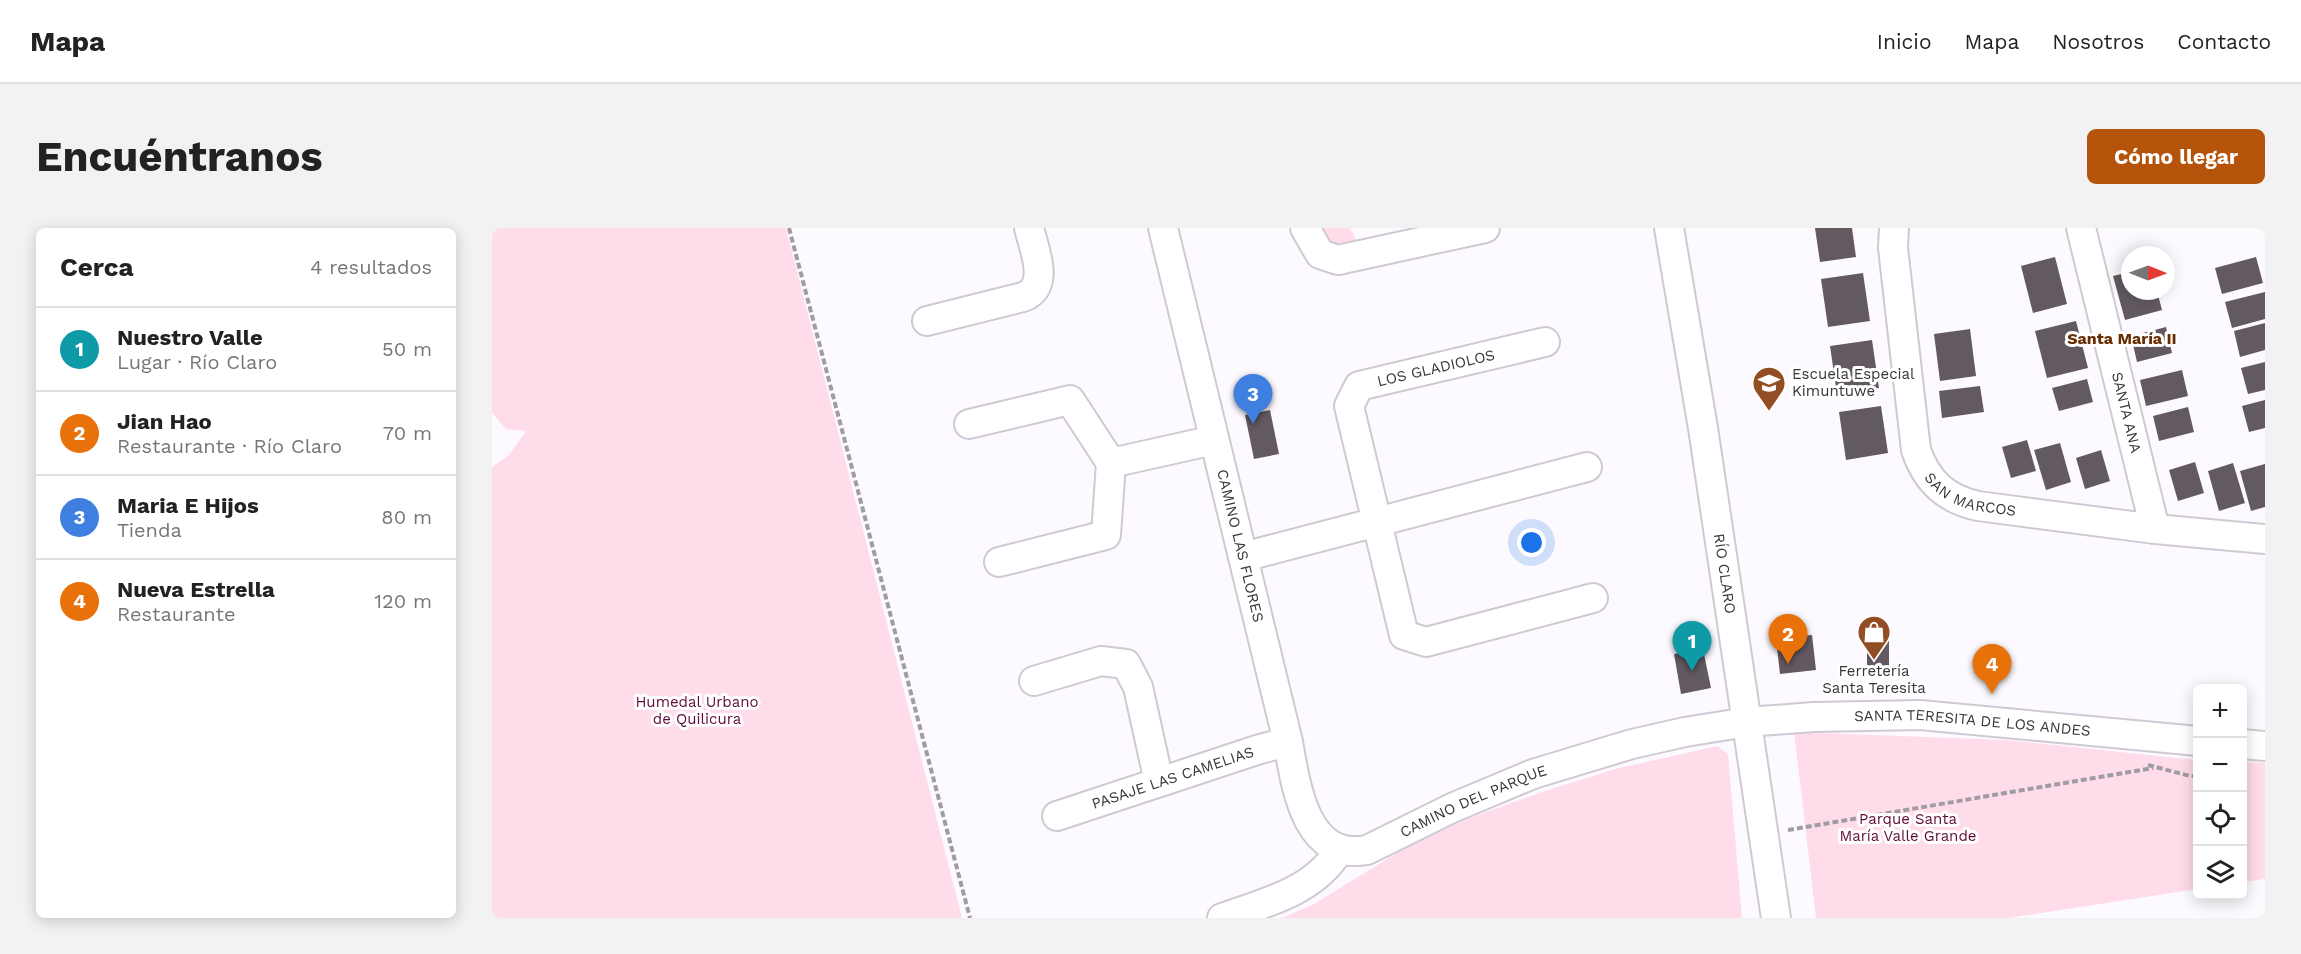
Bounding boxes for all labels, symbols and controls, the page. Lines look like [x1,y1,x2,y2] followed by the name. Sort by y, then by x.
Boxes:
[30,25,105,58] text: Mapa
[1877,29,1932,54] text: Inicio
[1965,29,2019,54] text: Mapa
[2052,29,2144,54] text: Nosotros
[2177,29,2271,54] text: Contacto
[2087,129,2265,184] button: Cómo llegar
[36,132,323,181] text: Encuéntranos
[2121,246,2175,300] north arrow
[60,252,134,282] text: Cerca
[310,255,432,279] text: 4 resultados
[117,325,263,350] text: Nuestro Valle
[2067,329,2177,348] district label: Santa María II
[75,337,84,361] text: 1
[382,337,432,361] text: 50 m
[1375,346,1497,390] street label: LOS GLADIOLOS
[117,350,277,374] text: Lugar · Río Claro
[1751,365,1787,412] school or university icon: Escuela Especial Kimuntuwe
[1792,365,1915,400] place label: Escuela Especial Kimuntuwe
[2108,370,2145,455] street label: SANTA ANA
[1234,374,1272,424] pin: 3
[117,409,212,434] text: Jian Hao
[74,421,85,445] text: 2
[383,421,432,445] text: 70 m
[117,434,342,458] text: Restaurante · Río Claro
[1213,468,1268,624] street label: CAMINO LAS FLORES
[1921,469,2017,520] street label: SAN MARCOS
[117,493,259,518] text: Maria E Hijos
[74,505,85,529] text: 3
[381,505,432,529] text: 80 m
[117,518,182,542] text: Tienda
[1517,528,1546,557] your location
[1710,532,1740,615] street label: RÍO CLARO
[117,577,275,602] text: Nueva Estrella
[73,589,86,613] text: 4
[374,589,432,613] text: 120 m
[117,602,235,626] text: Restaurante
[1768,614,1808,664] pin: 2
[1856,614,1892,661] shop icon: Ferretería Santa Teresita
[1672,622,1712,671] pin: 1
[1972,644,2012,694] pin: 4
[1822,662,1926,697] place label: Ferretería Santa Teresita
[2193,684,2247,900] map controls
[2193,684,2247,738] button: +
[635,693,759,728] park label: Humedal Urbano de Quilicura
[1854,706,2091,740] street label: SANTA TERESITA DE LOS ANDES
[2193,738,2247,792] button: −
[1089,743,1256,813] street label: PASAJE LAS CAMELIAS
[1397,761,1549,841] street label: CAMINO DEL PARQUE
[2193,792,2247,846] button: locate
[1840,810,1976,845] park label: Parque Santa María Valle Grande
[2193,846,2247,900] button: layers

